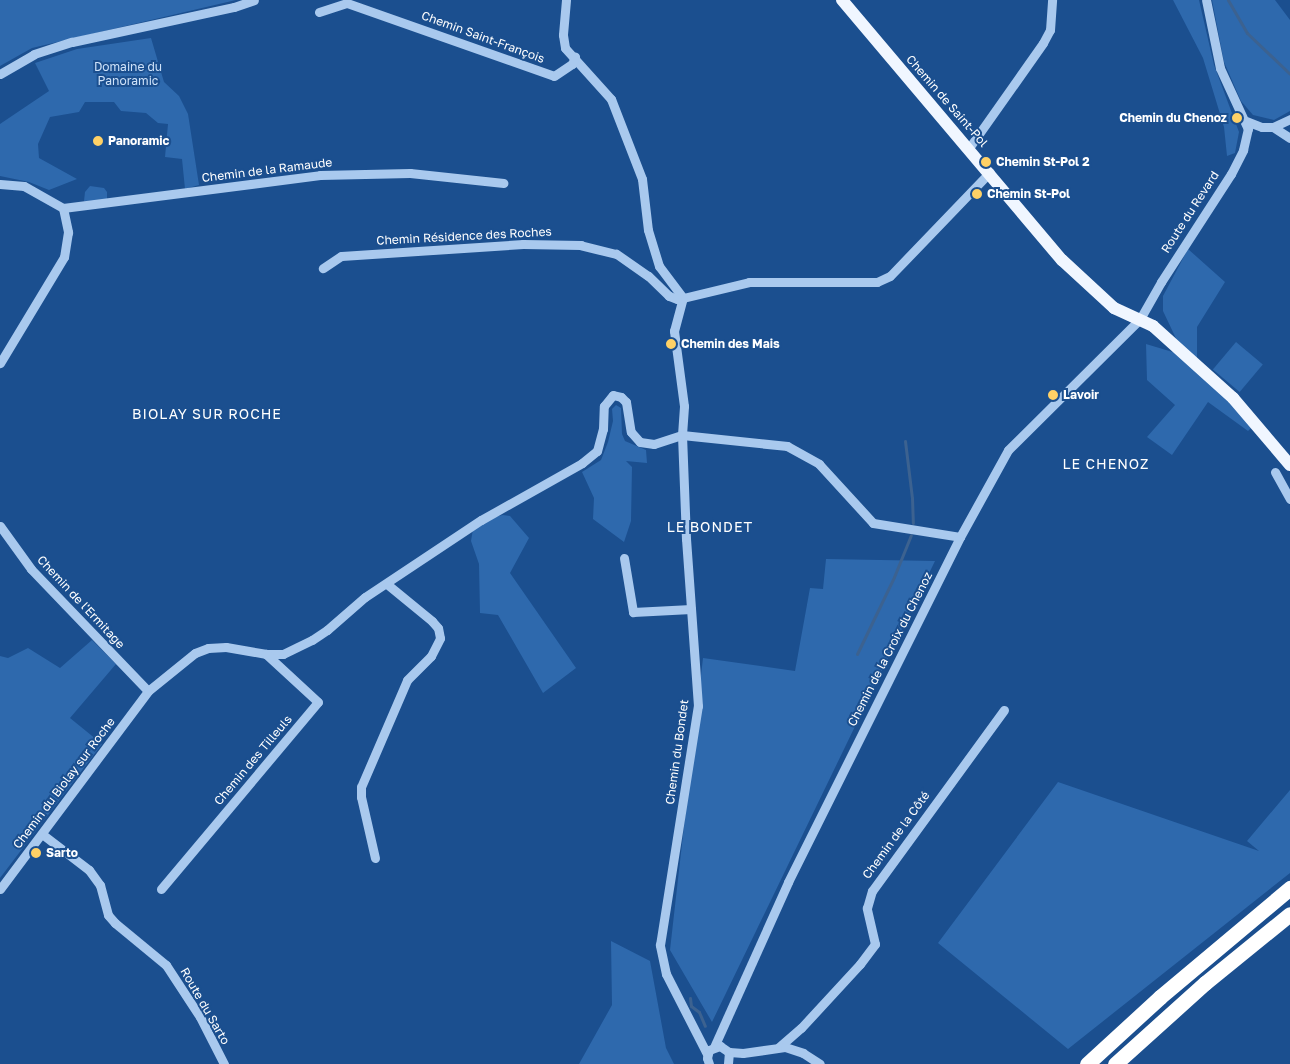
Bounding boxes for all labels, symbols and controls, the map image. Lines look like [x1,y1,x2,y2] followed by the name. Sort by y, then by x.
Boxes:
[419,8,547,66] street label: Chemin Saint-François
[903,52,991,150] street label: Chemin de Saint-Pol
[94,60,162,88] park label: Domaine du Panoramic
[1119,111,1227,125] place label: Chemin du Chenoz
[1231,112,1243,124] marker: Chemin du Chenoz
[108,134,169,148] place label: Panoramic
[92,135,104,147] marker: Panoramic
[201,155,333,185] street label: Chemin de la Ramaude
[996,155,1089,169] place label: Chemin St-Pol 2
[980,156,992,168] marker: Chemin St-Pol 2
[1158,168,1222,256] street label: Route du Revard
[987,187,1070,201] place label: Chemin St-Pol
[971,188,983,200] marker: Chemin St-Pol
[376,224,552,248] street label: Chemin Résidence des Roches
[681,337,780,351] place label: Chemin des Mais
[665,338,677,350] marker: Chemin des Mais
[1063,388,1099,402] place label: Lavoir
[1047,389,1059,401] marker: Lavoir
[130,406,284,422] district label: BIOLAY SUR ROCHE
[1061,456,1151,472] district label: LE CHENOZ
[666,519,754,535] district label: LE BONDET
[34,553,128,651] street label: Chemin de l'Ermitage
[845,569,935,729] street label: Chemin de la Croix du Chenoz
[662,698,692,806] street label: Chemin du Bondet
[211,712,295,808] street label: Chemin des Tilleuls
[10,715,118,851] street label: Chemin du Biolay sur Roche
[859,788,933,882] street label: Chemin de la Côté
[46,846,78,860] place label: Sarto
[30,847,42,859] marker: Sarto
[177,965,233,1047] street label: Route du Sarto

